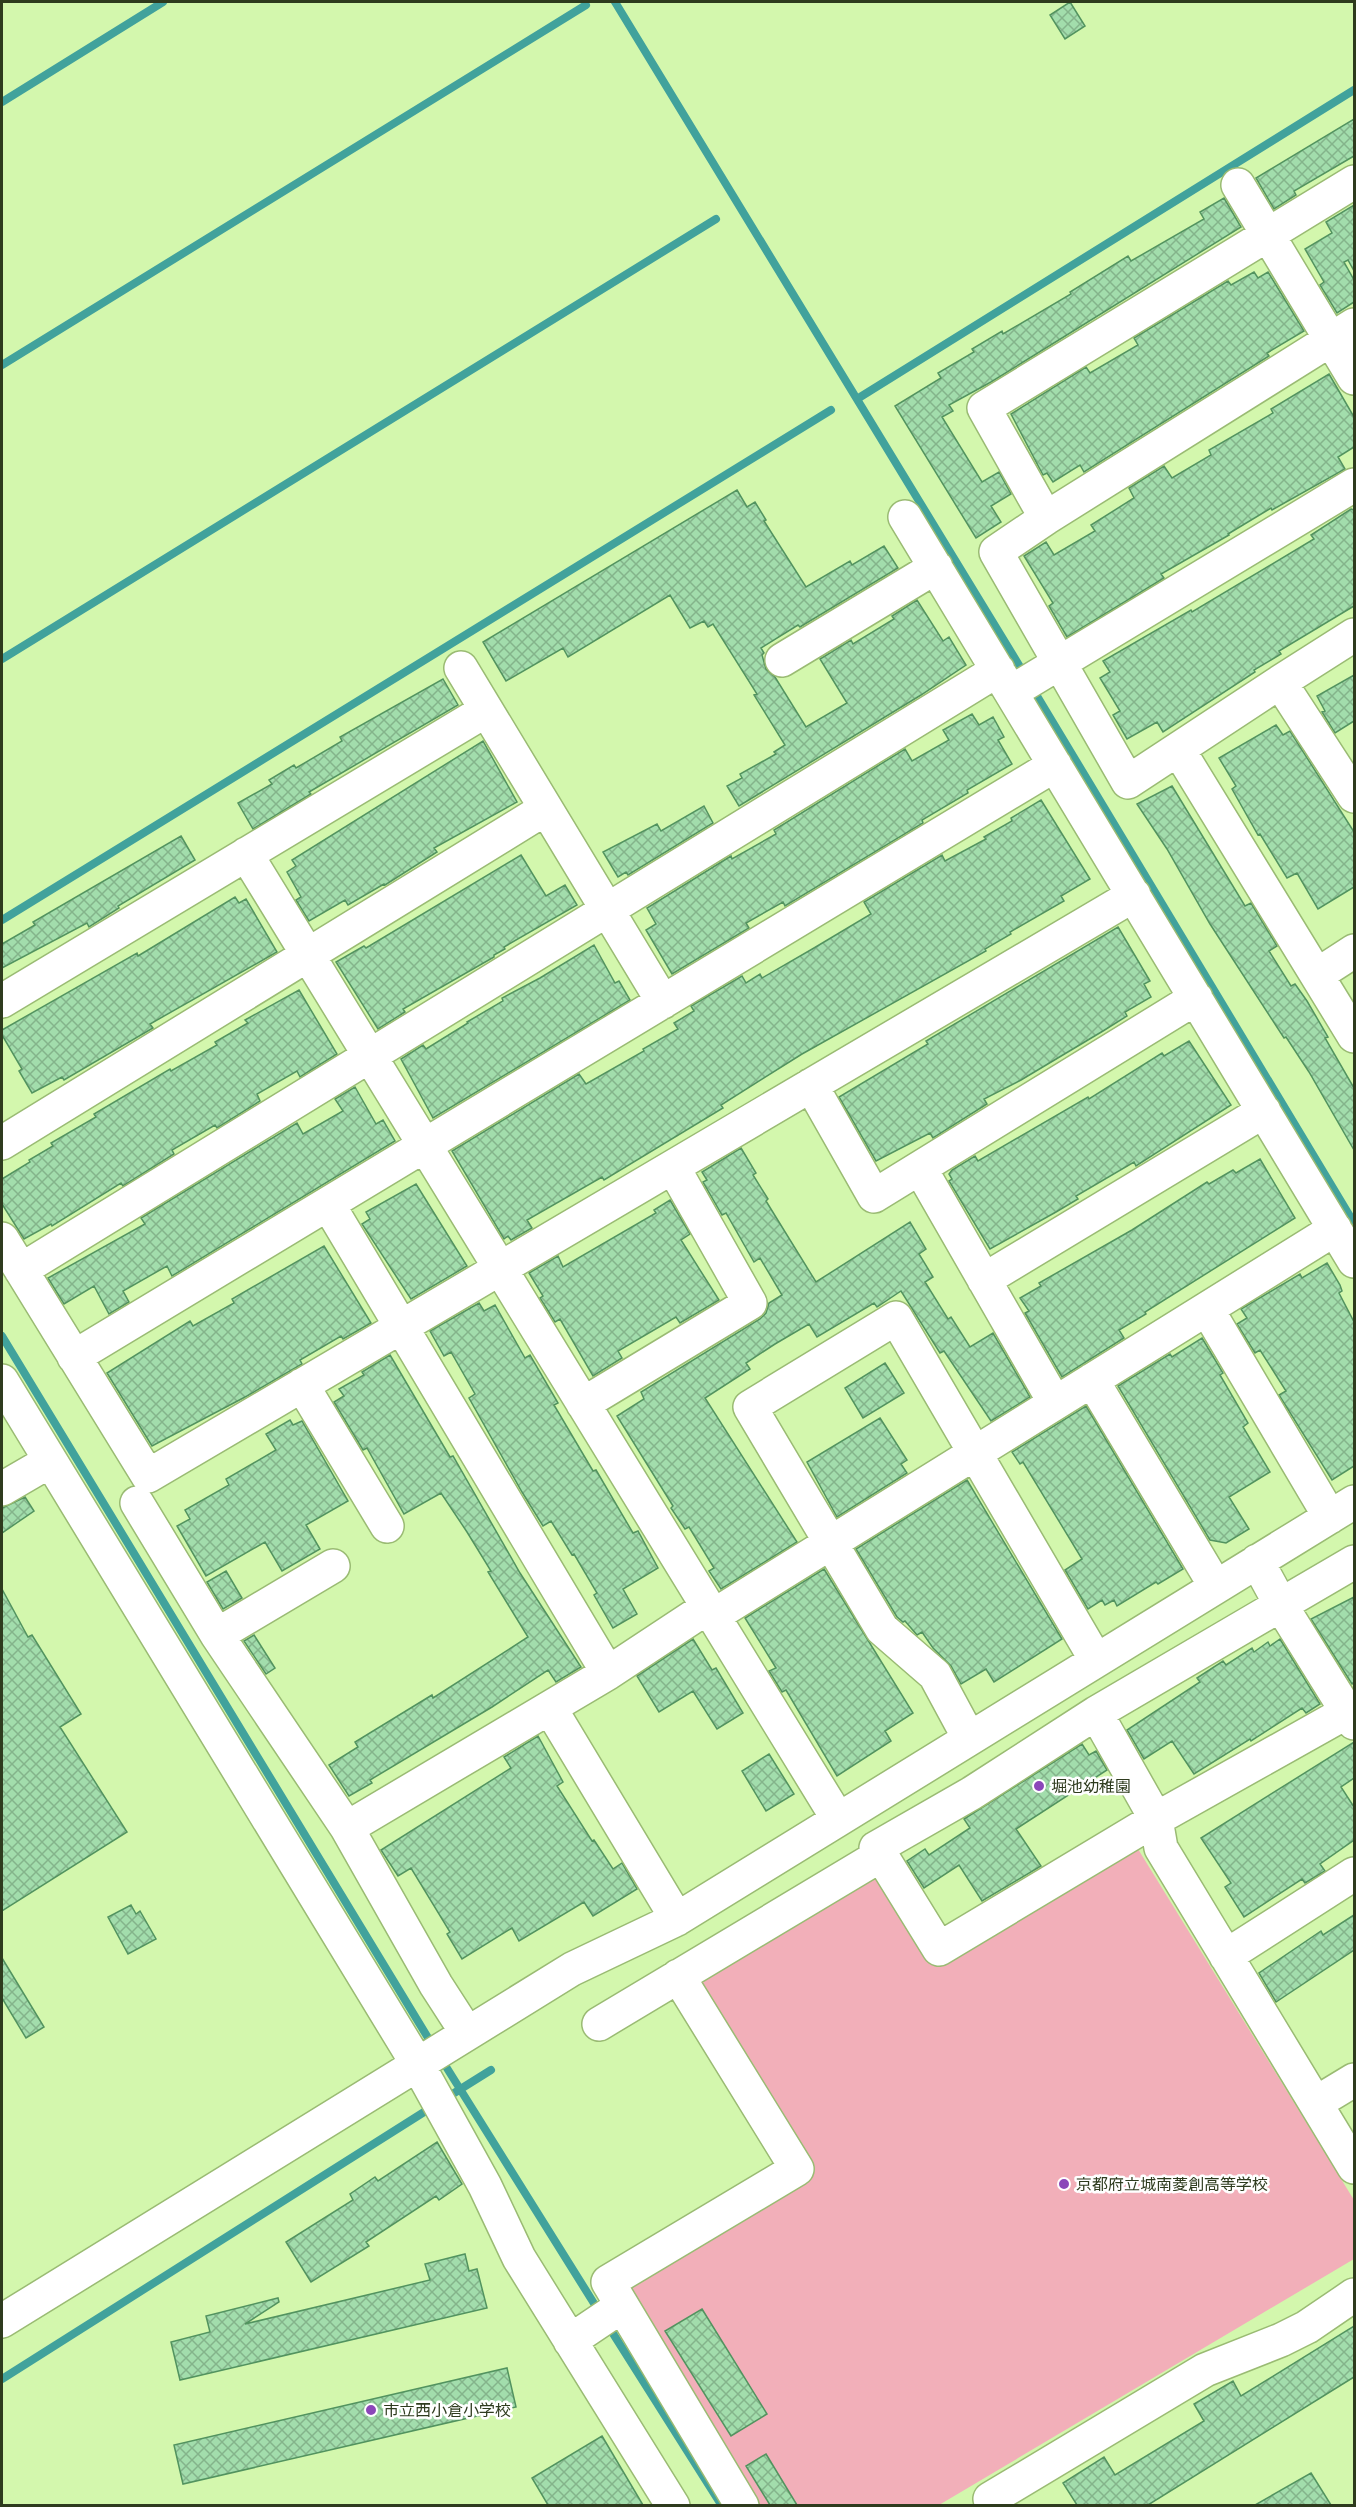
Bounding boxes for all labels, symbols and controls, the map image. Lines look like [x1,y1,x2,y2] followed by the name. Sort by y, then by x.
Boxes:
[1051,1777,1131,1795] place label: 堀池幼稚園
[1032,1779,1046,1793] marker: 堀池幼稚園
[1076,2175,1268,2193] place label: 京都府立城南菱創高等学校
[1057,2177,1071,2191] marker: 京都府立城南菱創高等学校
[383,2401,511,2419] place label: 市立西小倉小学校
[364,2403,378,2417] marker: 市立西小倉小学校

